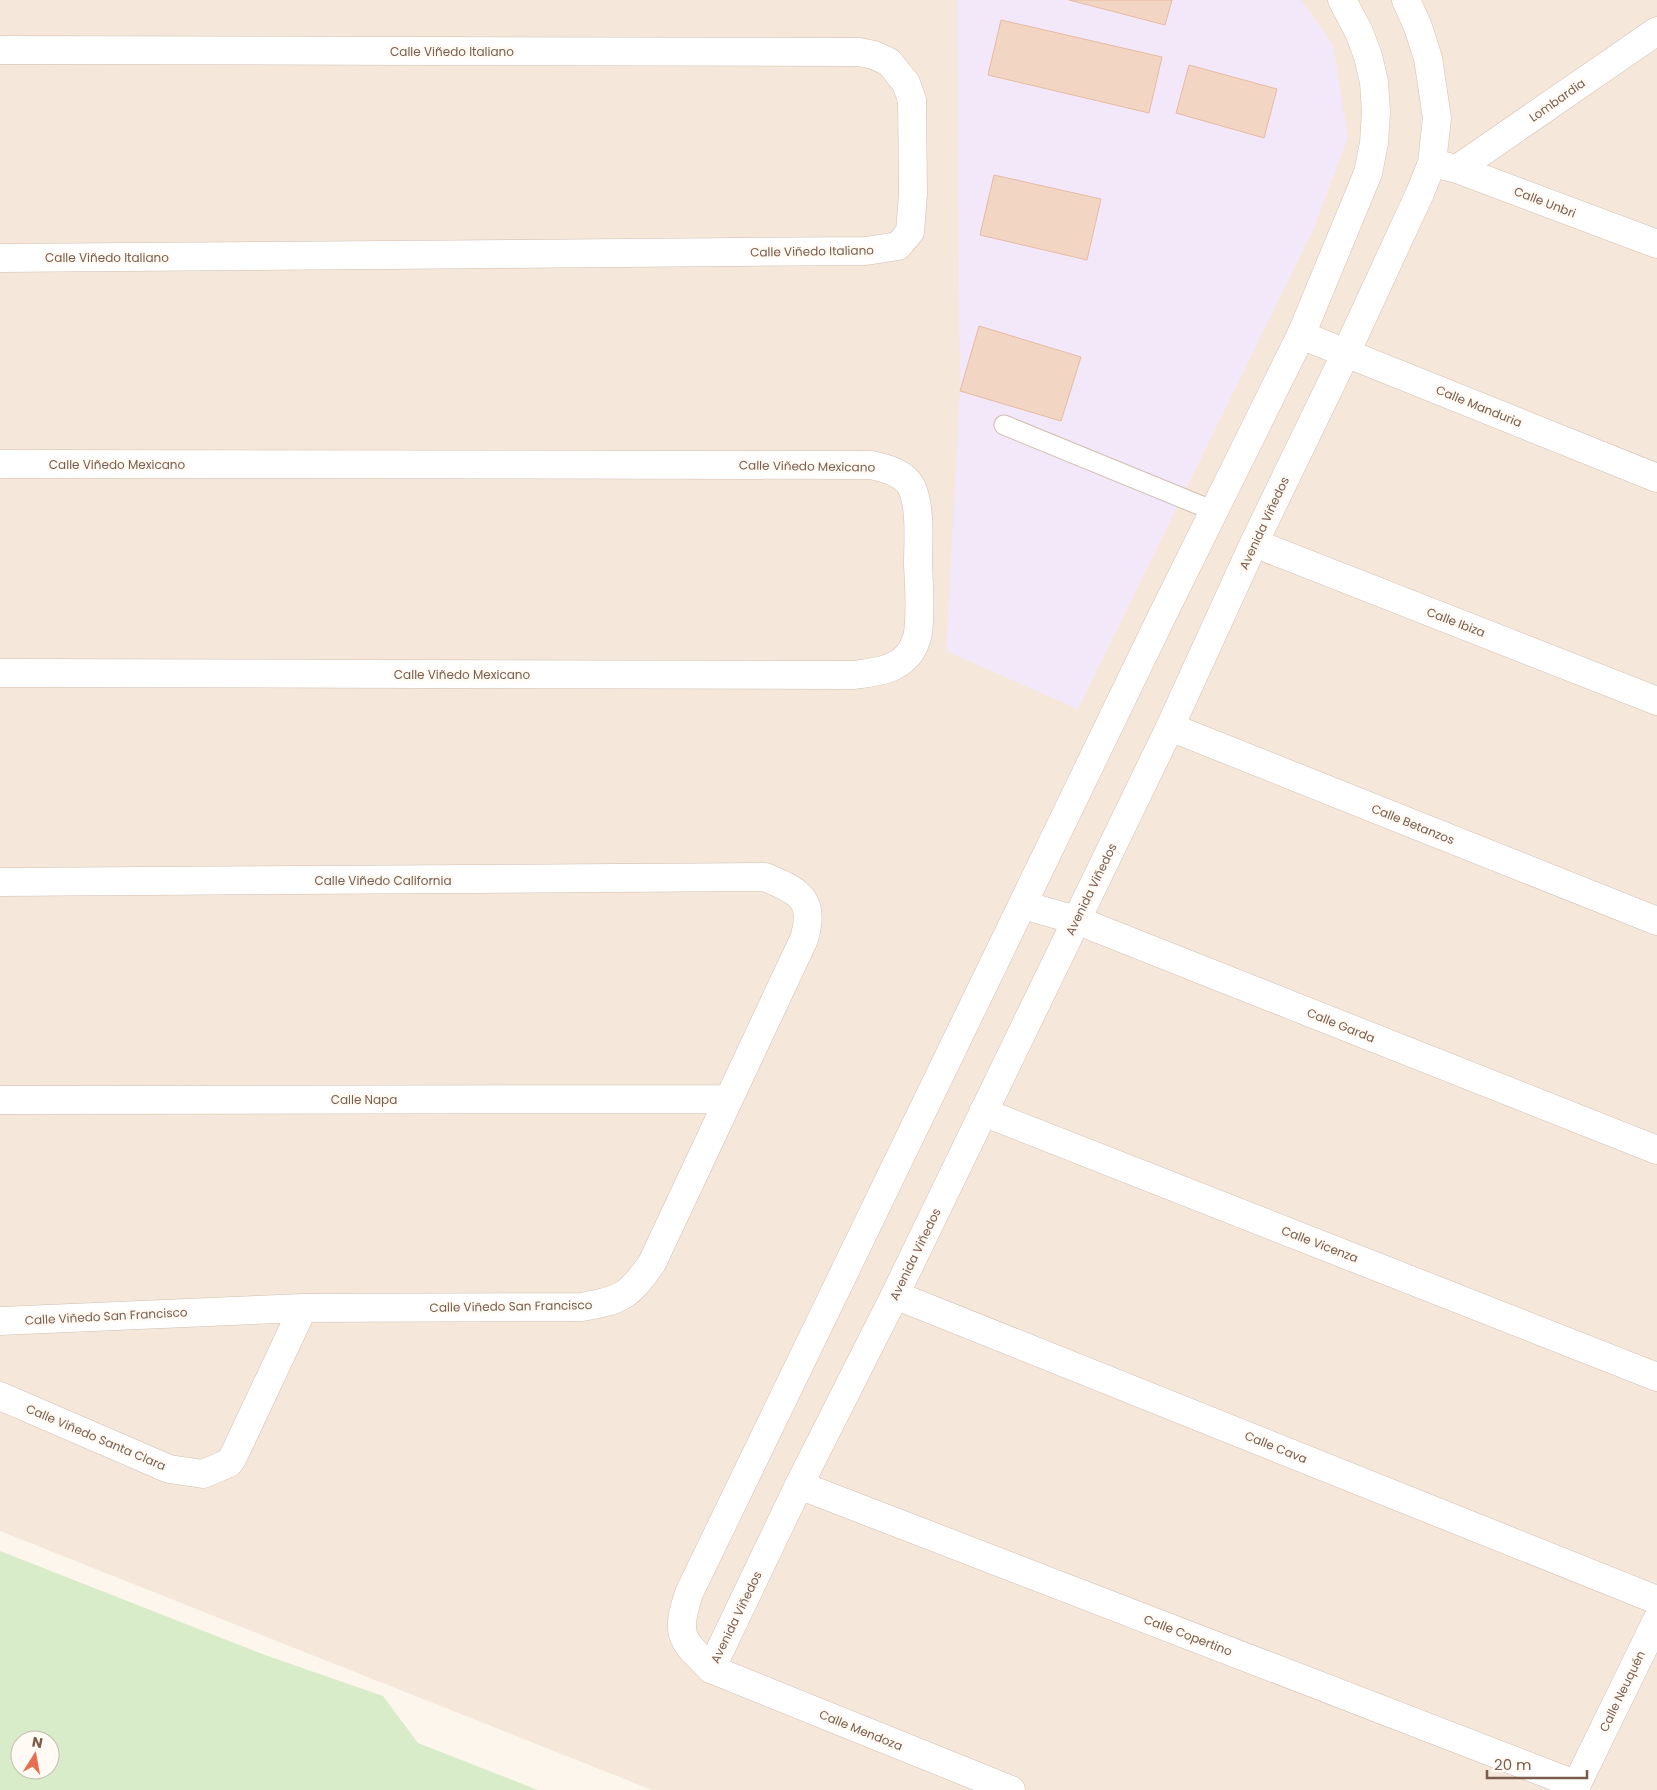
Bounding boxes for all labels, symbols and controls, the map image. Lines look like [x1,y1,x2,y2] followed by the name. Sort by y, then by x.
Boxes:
[390,43,514,60] street label: Calle Viñedo Italiano
[1525,74,1589,126] street label: Lombardia
[1511,182,1579,222] street label: Calle Unbri
[750,241,874,261] street label: Calle Viñedo Italiano
[45,249,169,266] street label: Calle Viñedo Italiano
[1433,381,1525,431] street label: Calle Manduria
[49,456,185,473] street label: Calle Viñedo Mexicano
[739,456,876,476] street label: Calle Viñedo Mexicano
[1235,474,1293,572] street label: Avenida Viñedos
[1424,603,1488,641] street label: Calle Ibiza
[394,666,530,683] street label: Calle Viñedo Mexicano
[1369,800,1457,848] street label: Calle Betanzos
[1061,840,1121,938] street label: Avenida Viñedos
[314,872,452,889] street label: Calle Viñedo California
[1304,1004,1378,1046] street label: Calle Garda
[331,1091,397,1108] street label: Calle Napa
[885,1205,945,1303] street label: Avenida Viñedos
[1279,1222,1361,1266] street label: Calle Vicenza
[429,1296,593,1316] street label: Calle Viñedo San Francisco
[24,1303,188,1329] street label: Calle Viñedo San Francisco
[23,1400,169,1474] street label: Calle Viñedo Santa Clara
[1242,1427,1310,1467] street label: Calle Cava
[706,1568,766,1666] street label: Avenida Viñedos
[1141,1610,1235,1660] street label: Calle Copertino
[1595,1648,1649,1734] street label: Calle Neuquén
[817,1705,905,1755] street label: Calle Mendoza
[10,1730,60,1780] north arrow
[30,1731,45,1753] text: N
[1487,1748,1587,1780] scale bar
[1494,1754,1532,1775] text: 20 m

